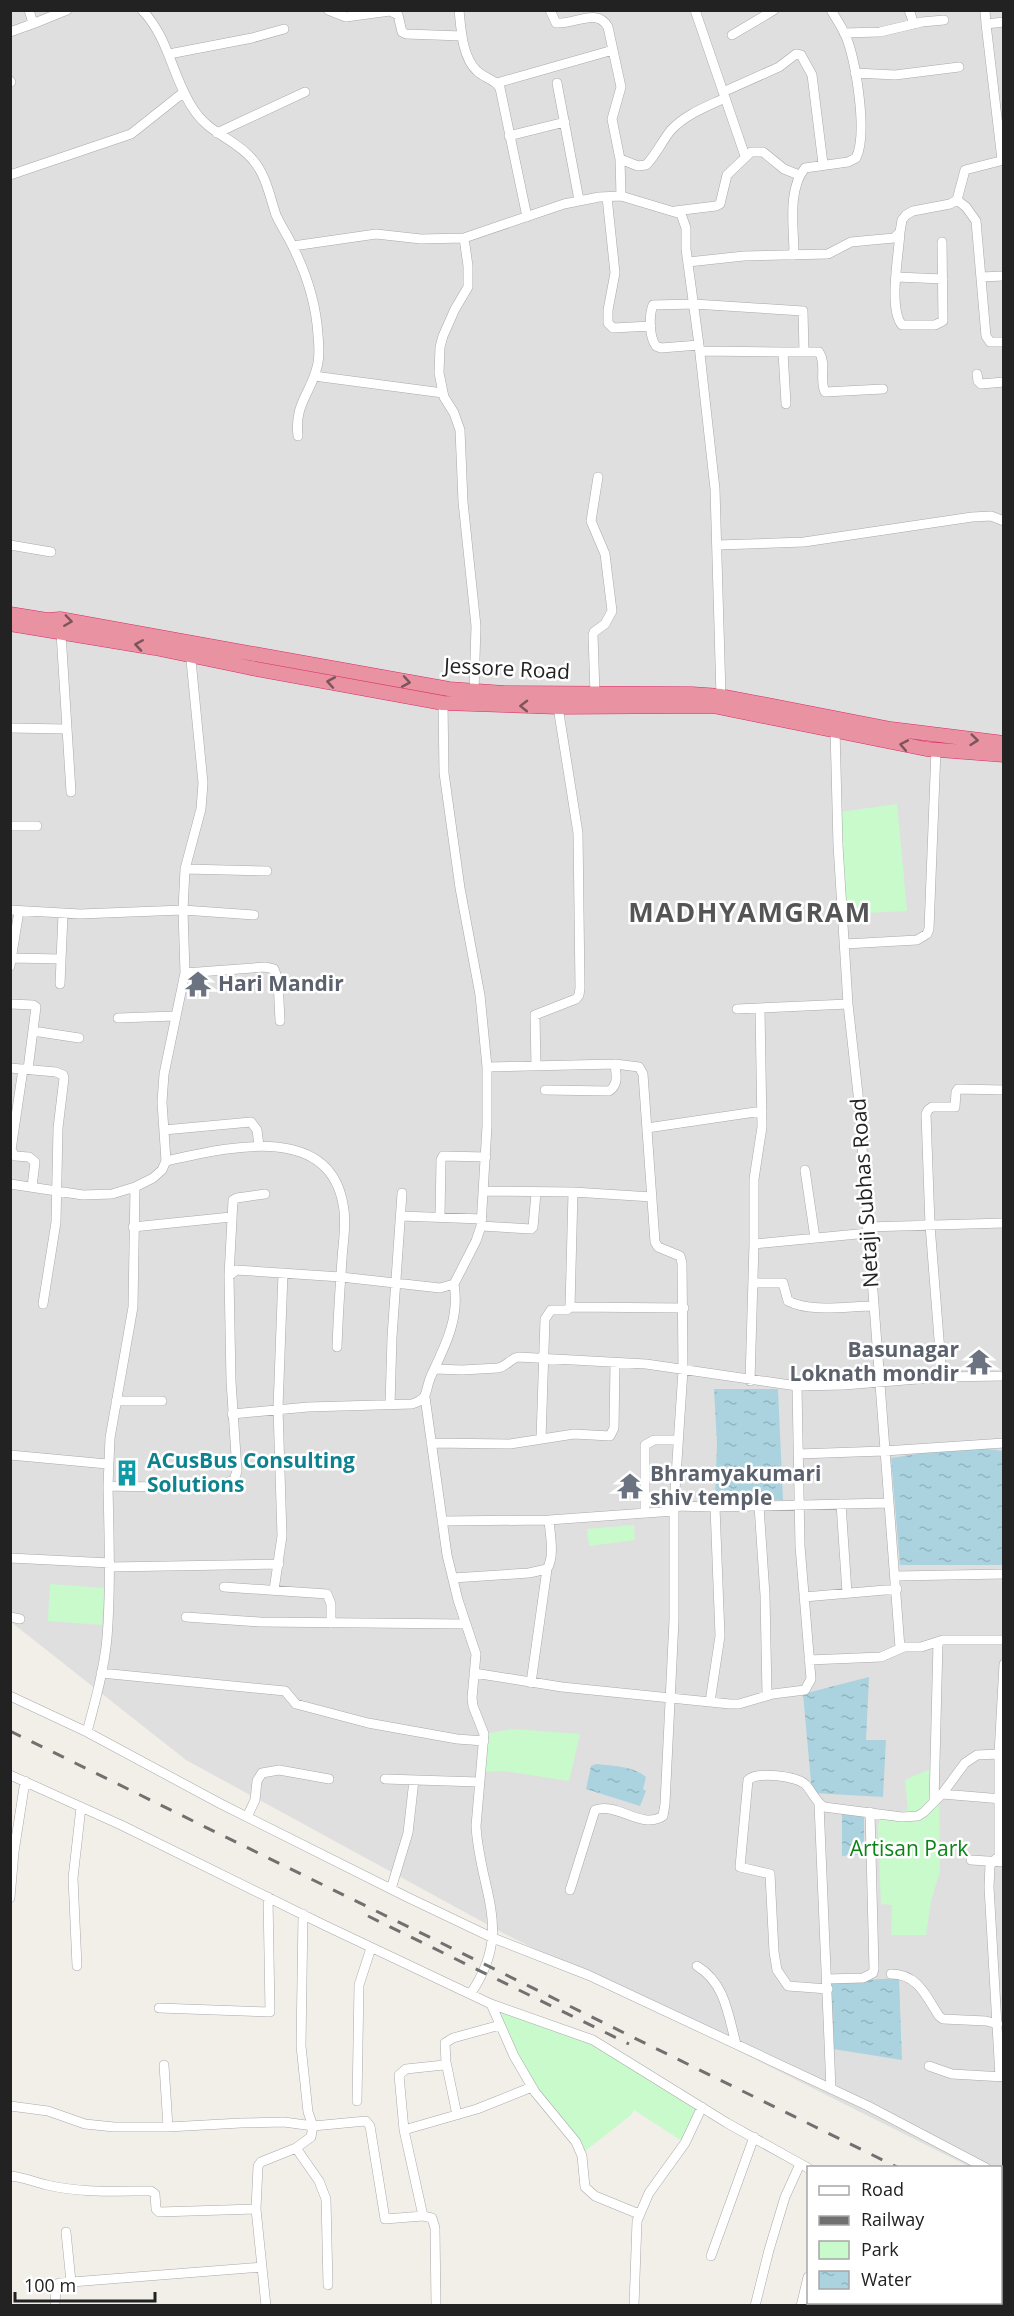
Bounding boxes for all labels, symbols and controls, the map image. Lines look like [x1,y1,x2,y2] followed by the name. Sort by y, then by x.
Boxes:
[63,614,73,627] one-way arrow
[135,640,144,652] one-way arrow
[441,651,571,685] street label: Jessore Road
[401,675,411,688] one-way arrow
[326,676,336,688] one-way arrow
[519,700,528,712] one-way arrow
[970,733,979,746] one-way arrow
[899,739,909,752] one-way arrow
[628,893,872,930] district label: MADHYAMGRAM
[183,969,213,999] temple icon: Hari Mandir
[218,969,344,997] place label: Hari Mandir
[843,1097,885,1289] street label: Netaji Subhas Road
[790,1335,959,1387] place label: Basunagar Loknath mondir
[964,1347,994,1377] temple icon: Basunagar Loknath mondir
[147,1446,355,1498] place label: ACusBus Consulting Solutions
[112,1458,142,1488] building icon: ACusBus Consulting Solutions
[650,1459,821,1511] place label: Bhramyakumari shiv temple
[615,1471,645,1501] temple icon: Bhramyakumari shiv temple
[850,1834,968,1862] park label: Artisan Park
[807,2166,1002,2304] legend
[861,2177,904,2201] text: Road
[861,2207,925,2231] text: Railway
[861,2237,899,2261] text: Park
[15,2265,154,2303] scale bar
[861,2267,912,2291] text: Water
[24,2273,76,2297] text: 100 m

